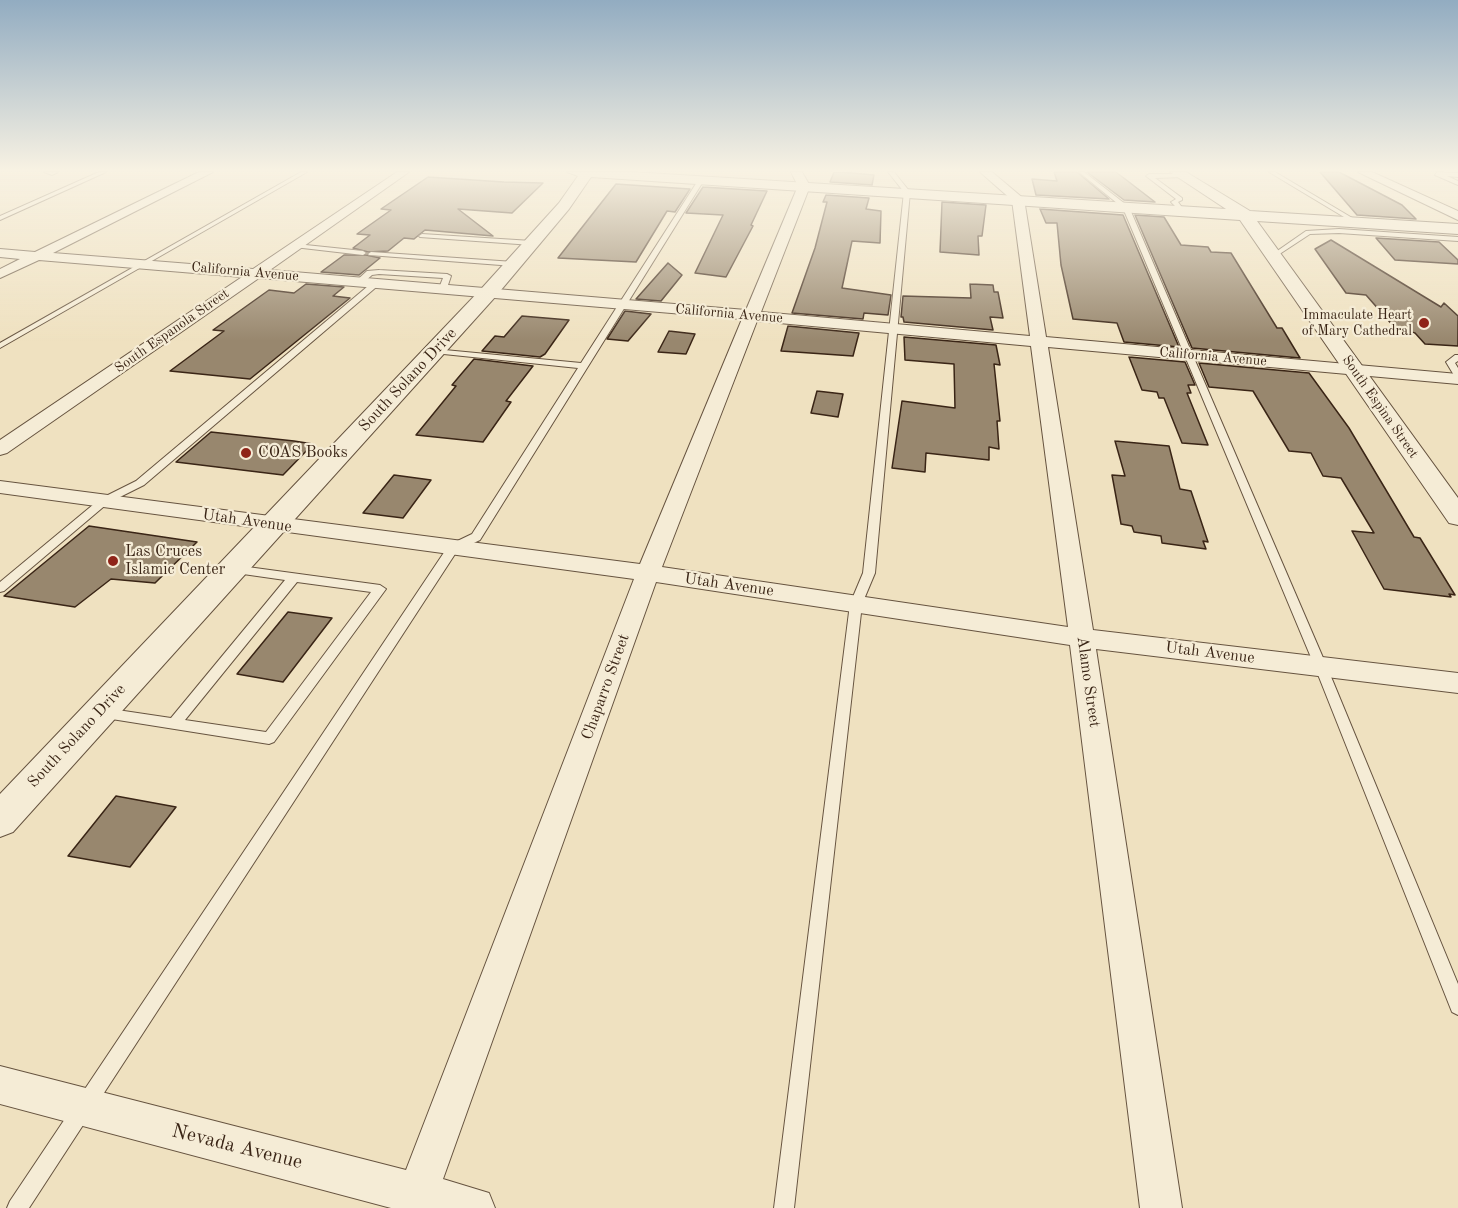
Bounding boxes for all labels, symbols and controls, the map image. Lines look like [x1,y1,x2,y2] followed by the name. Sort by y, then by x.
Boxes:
[191,259,299,285] street label: California Avenue
[112,285,232,377] street label: South Espanola Street
[675,301,783,327] street label: California Avenue
[1302,307,1412,340] place label: Immaculate Heart of Mary Cathedral
[1417,316,1431,330] marker: Immaculate Heart of Mary Cathedral
[355,324,461,436] street label: South Solano Drive
[1159,344,1267,370] street label: California Avenue
[1338,352,1422,462] street label: South Espina Street
[258,443,348,463] place label: COAS Books
[239,446,253,460] marker: COAS Books
[201,505,293,537] street label: Utah Avenue
[125,542,225,580] place label: Las Cruces Islamic Center
[106,554,120,568] marker: Las Cruces Islamic Center
[683,569,775,601] street label: Utah Avenue
[578,631,634,743] street label: Chaparro Street
[1072,635,1104,729] street label: Alamo Street
[1164,638,1256,668] street label: Utah Avenue
[24,680,130,792] street label: South Solano Drive
[169,1119,305,1175] street label: Nevada Avenue

